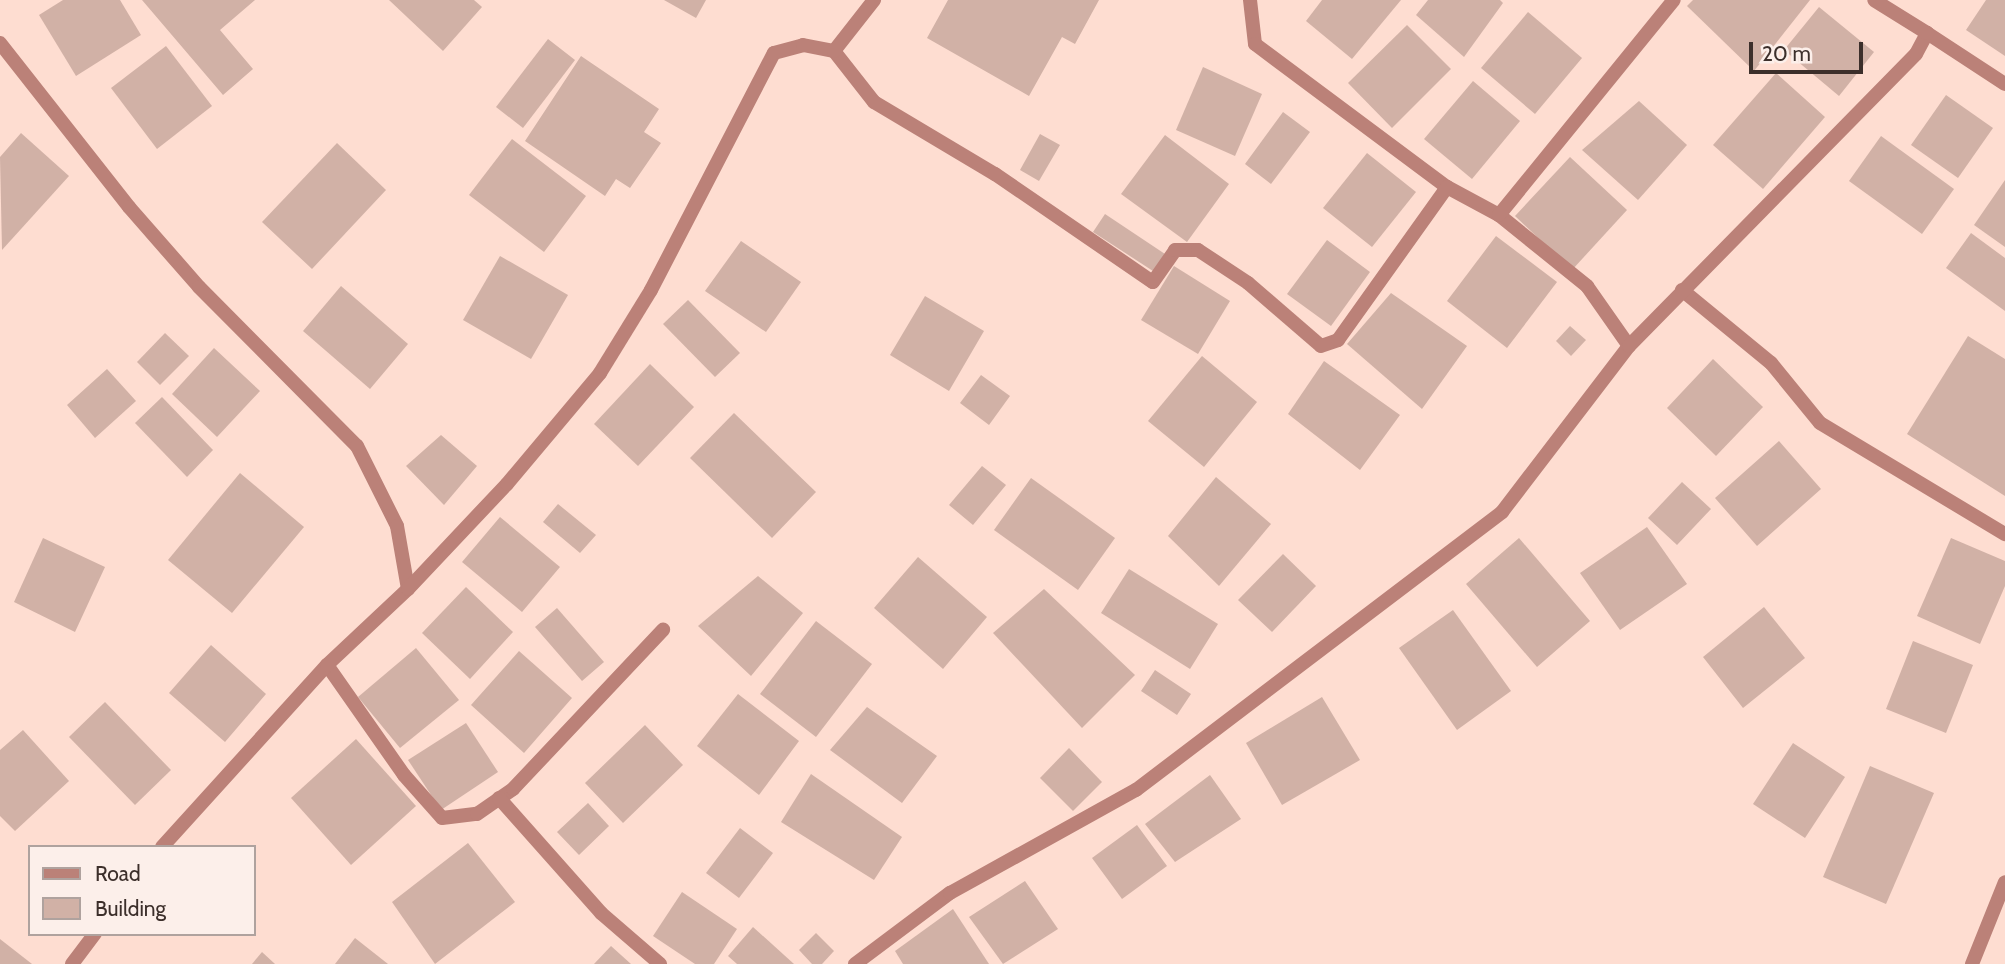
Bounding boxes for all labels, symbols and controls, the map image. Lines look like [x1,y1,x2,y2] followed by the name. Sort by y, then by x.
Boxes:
[1753,28,1867,72] scale bar
[1762,41,1811,66] text: 20 m
[28,845,256,936] legend
[95,861,141,886] text: Road
[95,896,166,921] text: Building

